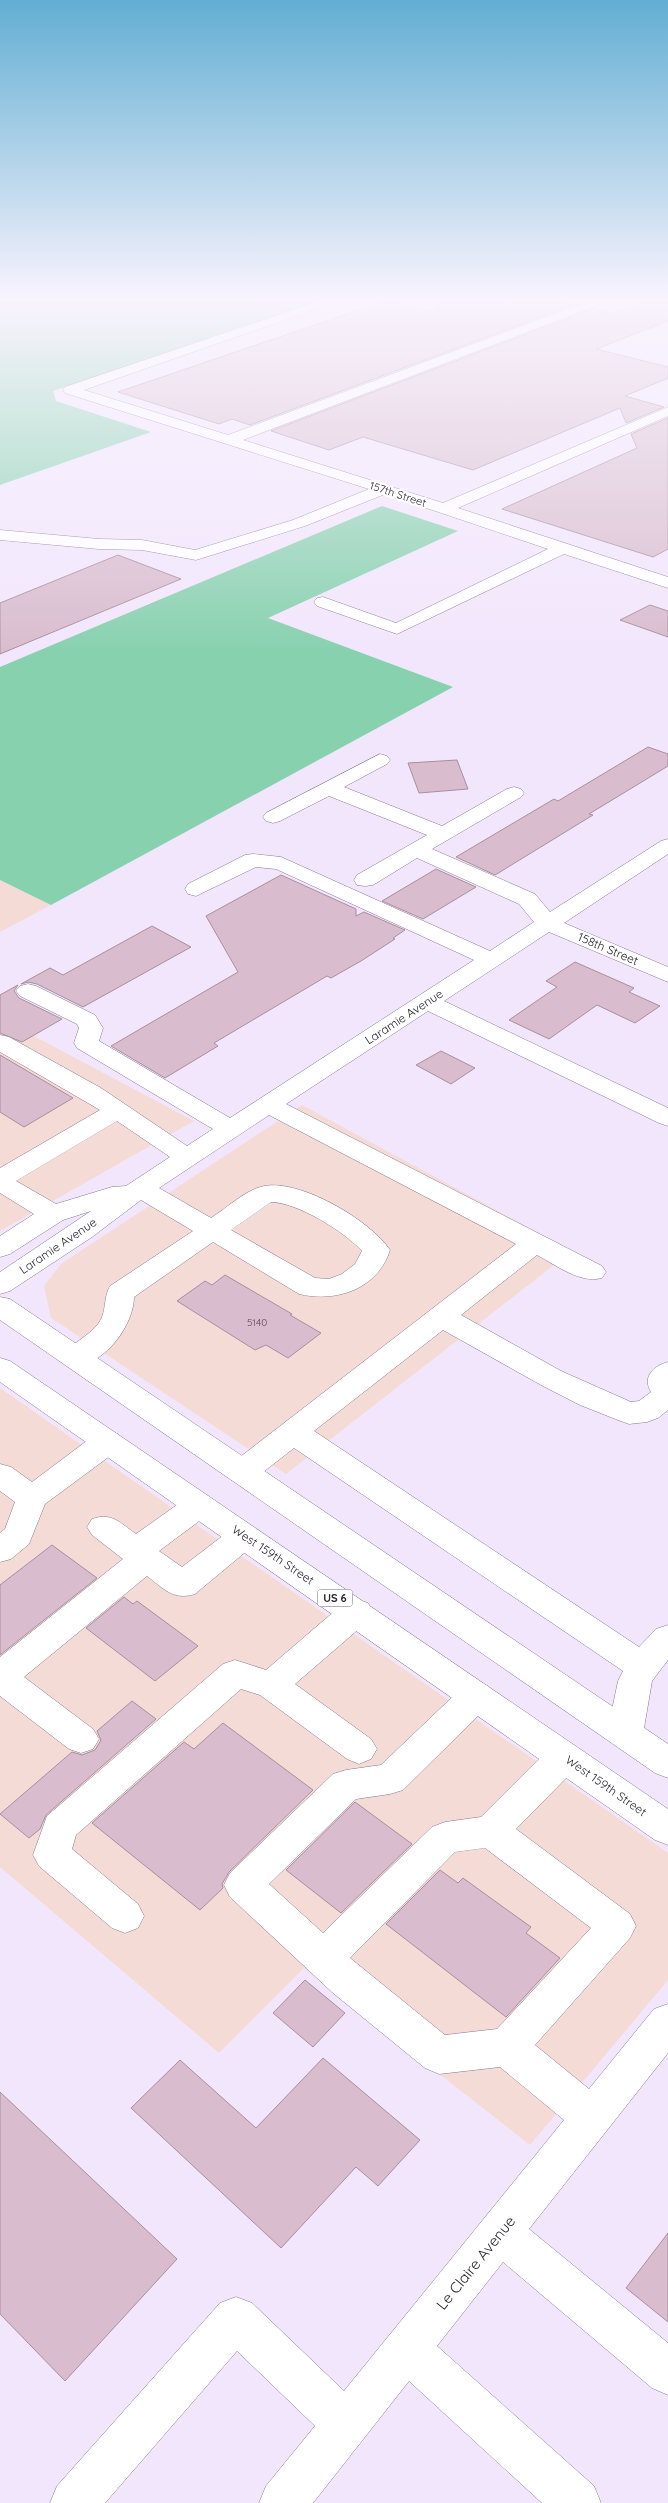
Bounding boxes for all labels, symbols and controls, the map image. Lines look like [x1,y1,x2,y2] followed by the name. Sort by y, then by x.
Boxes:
[368,478,428,510] street label: 157th Street
[576,929,641,968] street label: 158th Street
[362,986,446,1047] street label: Laramie Avenue
[16,1214,99,1277] street label: Laramie Avenue
[247,1316,267,1329] house number: 5140
[229,1522,317,1588] street label: West 159th Street
[318,1590,352,1606] road number: US 6
[563,1752,650,1819] street label: West 159th Street
[432,2212,519,2314] street label: Le Claire Avenue

